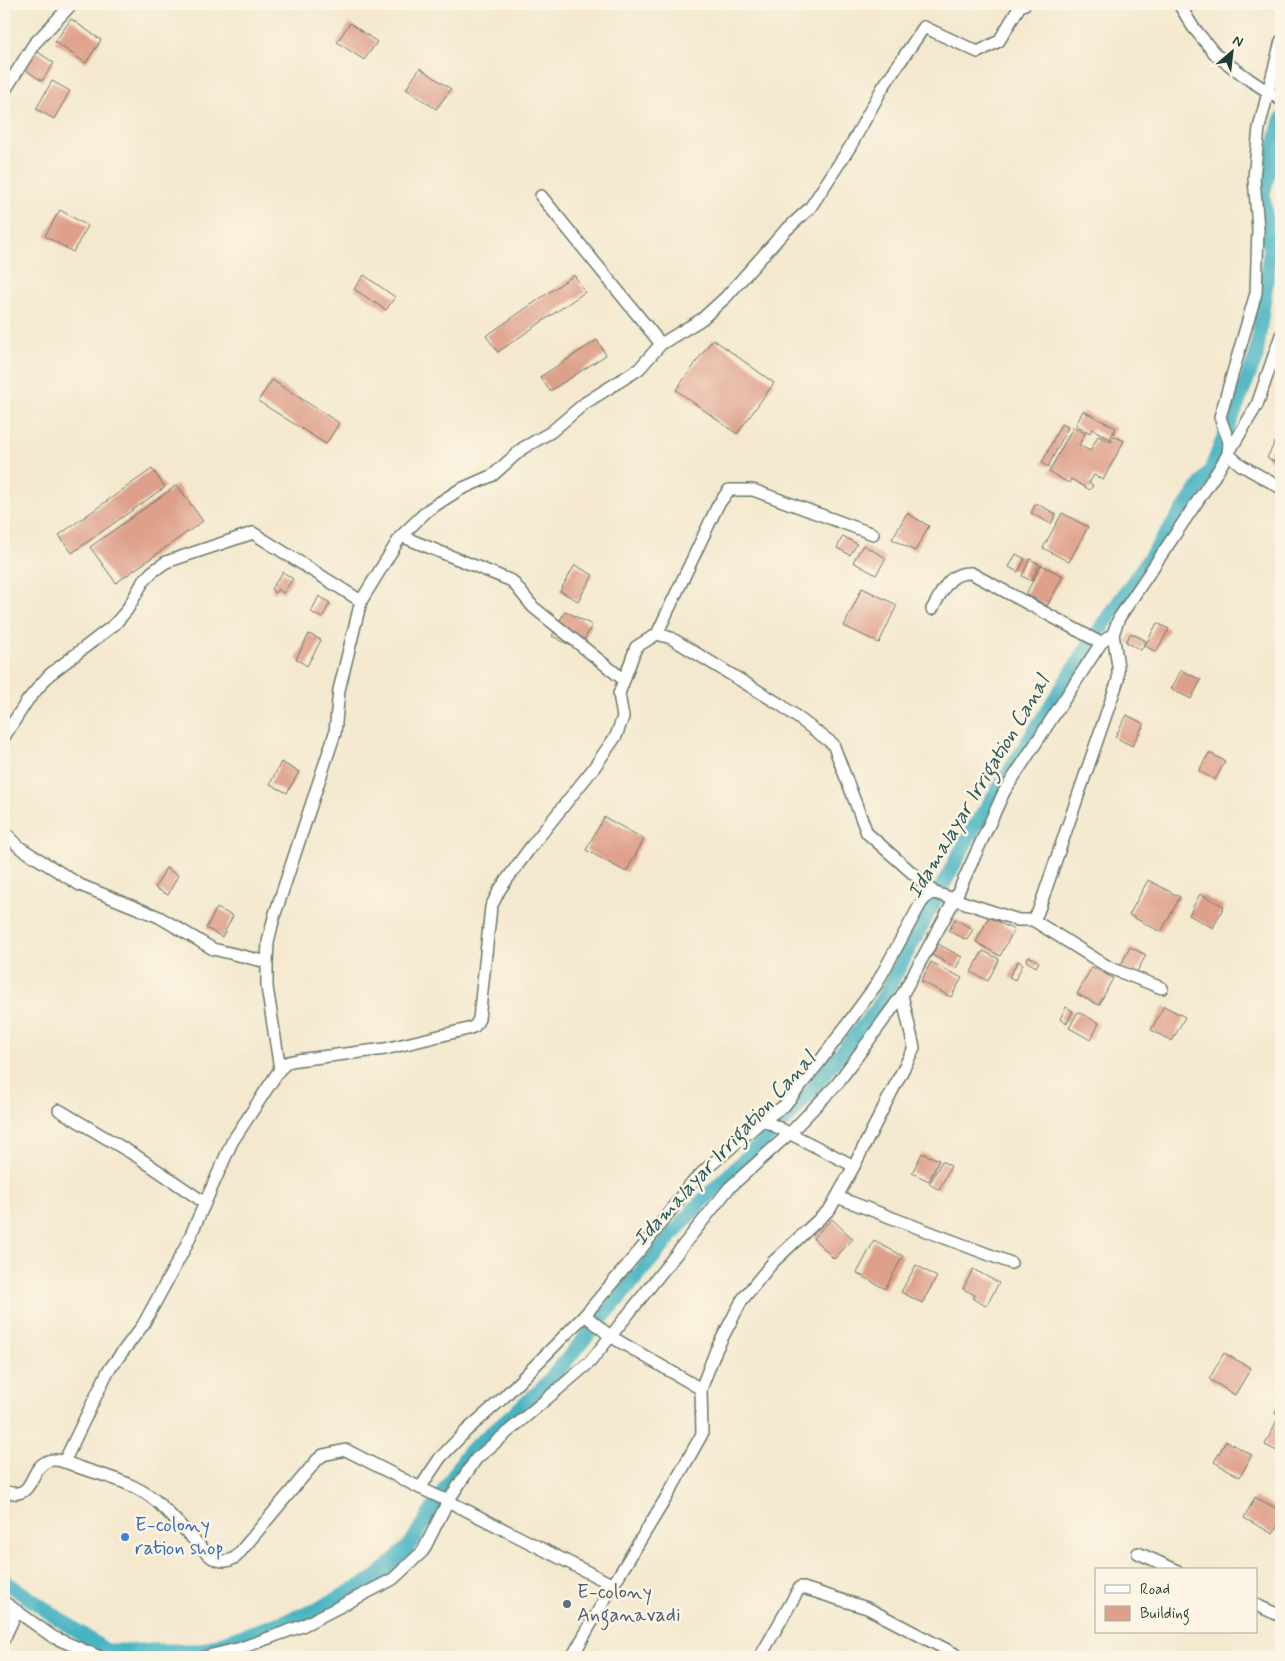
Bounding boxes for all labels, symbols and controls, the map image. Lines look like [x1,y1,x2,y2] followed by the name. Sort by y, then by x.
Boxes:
[1208,28,1258,78] north arrow
[1229,31,1246,52] text: N
[901,669,1060,905] water label: Idamalayar Irrigation Canal
[627,1045,825,1254] water label: Idamalayar Irrigation Canal
[135,1512,224,1562] place label: E-colony ration shop
[119,1531,131,1543] marker: E-colony ration shop
[1095,1568,1258,1634] legend
[577,1579,681,1631] place label: E-colony Anganavadi
[1140,1580,1170,1600] text: Road
[561,1598,573,1610] marker: E-colony Anganavadi
[1140,1604,1190,1625] text: Building

